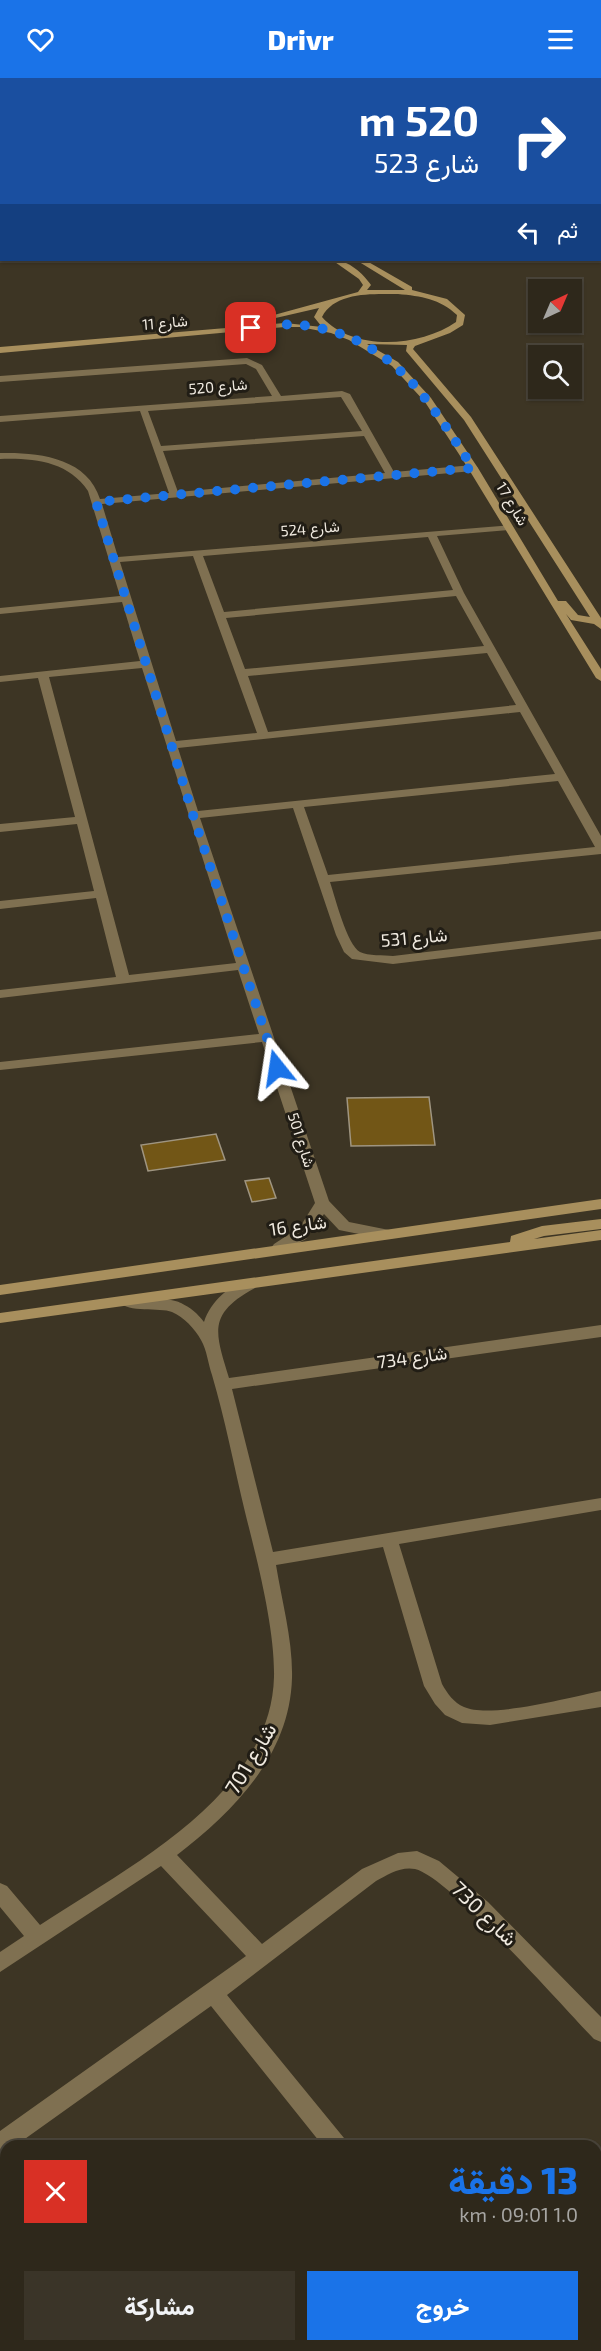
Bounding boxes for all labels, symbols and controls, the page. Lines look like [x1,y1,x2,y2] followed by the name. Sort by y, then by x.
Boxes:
[24,23,57,56] icon: heart
[267,23,334,55] text: Drivr
[544,23,577,56] icon: menu
[359,94,479,144] text: 520 m
[500,102,578,180] icon: right
[374,146,479,178] text: شارع 523
[512,216,545,249] icon: left
[557,216,578,242] text: ثم
[528,279,582,333] north arrow
[528,279,582,399] map controls
[225,302,276,353] pin
[141,311,189,336] street label: شارع 11
[234,311,267,344] icon: arrive
[528,345,582,399] button: search
[188,374,249,401] street label: شارع 520
[490,479,533,530] street label: شارع 17
[280,516,341,543] street label: شارع 524
[380,923,448,953] street label: شارع 531
[245,1036,309,1100] position arrow
[282,1110,319,1170] street label: شارع 501
[268,1210,328,1242] street label: شارع 16
[375,1341,449,1375] street label: شارع 734
[219,1718,283,1800] street label: شارع 701
[445,1875,523,1953] street label: شارع 730
[448,2158,578,2201] text: 13 دقيقة
[24,2160,87,2223] button: close
[459,2202,578,2226] text: 1.0 km · 09:01
[24,2271,295,2340] button: مشاركة
[307,2271,578,2340] button: خروج

